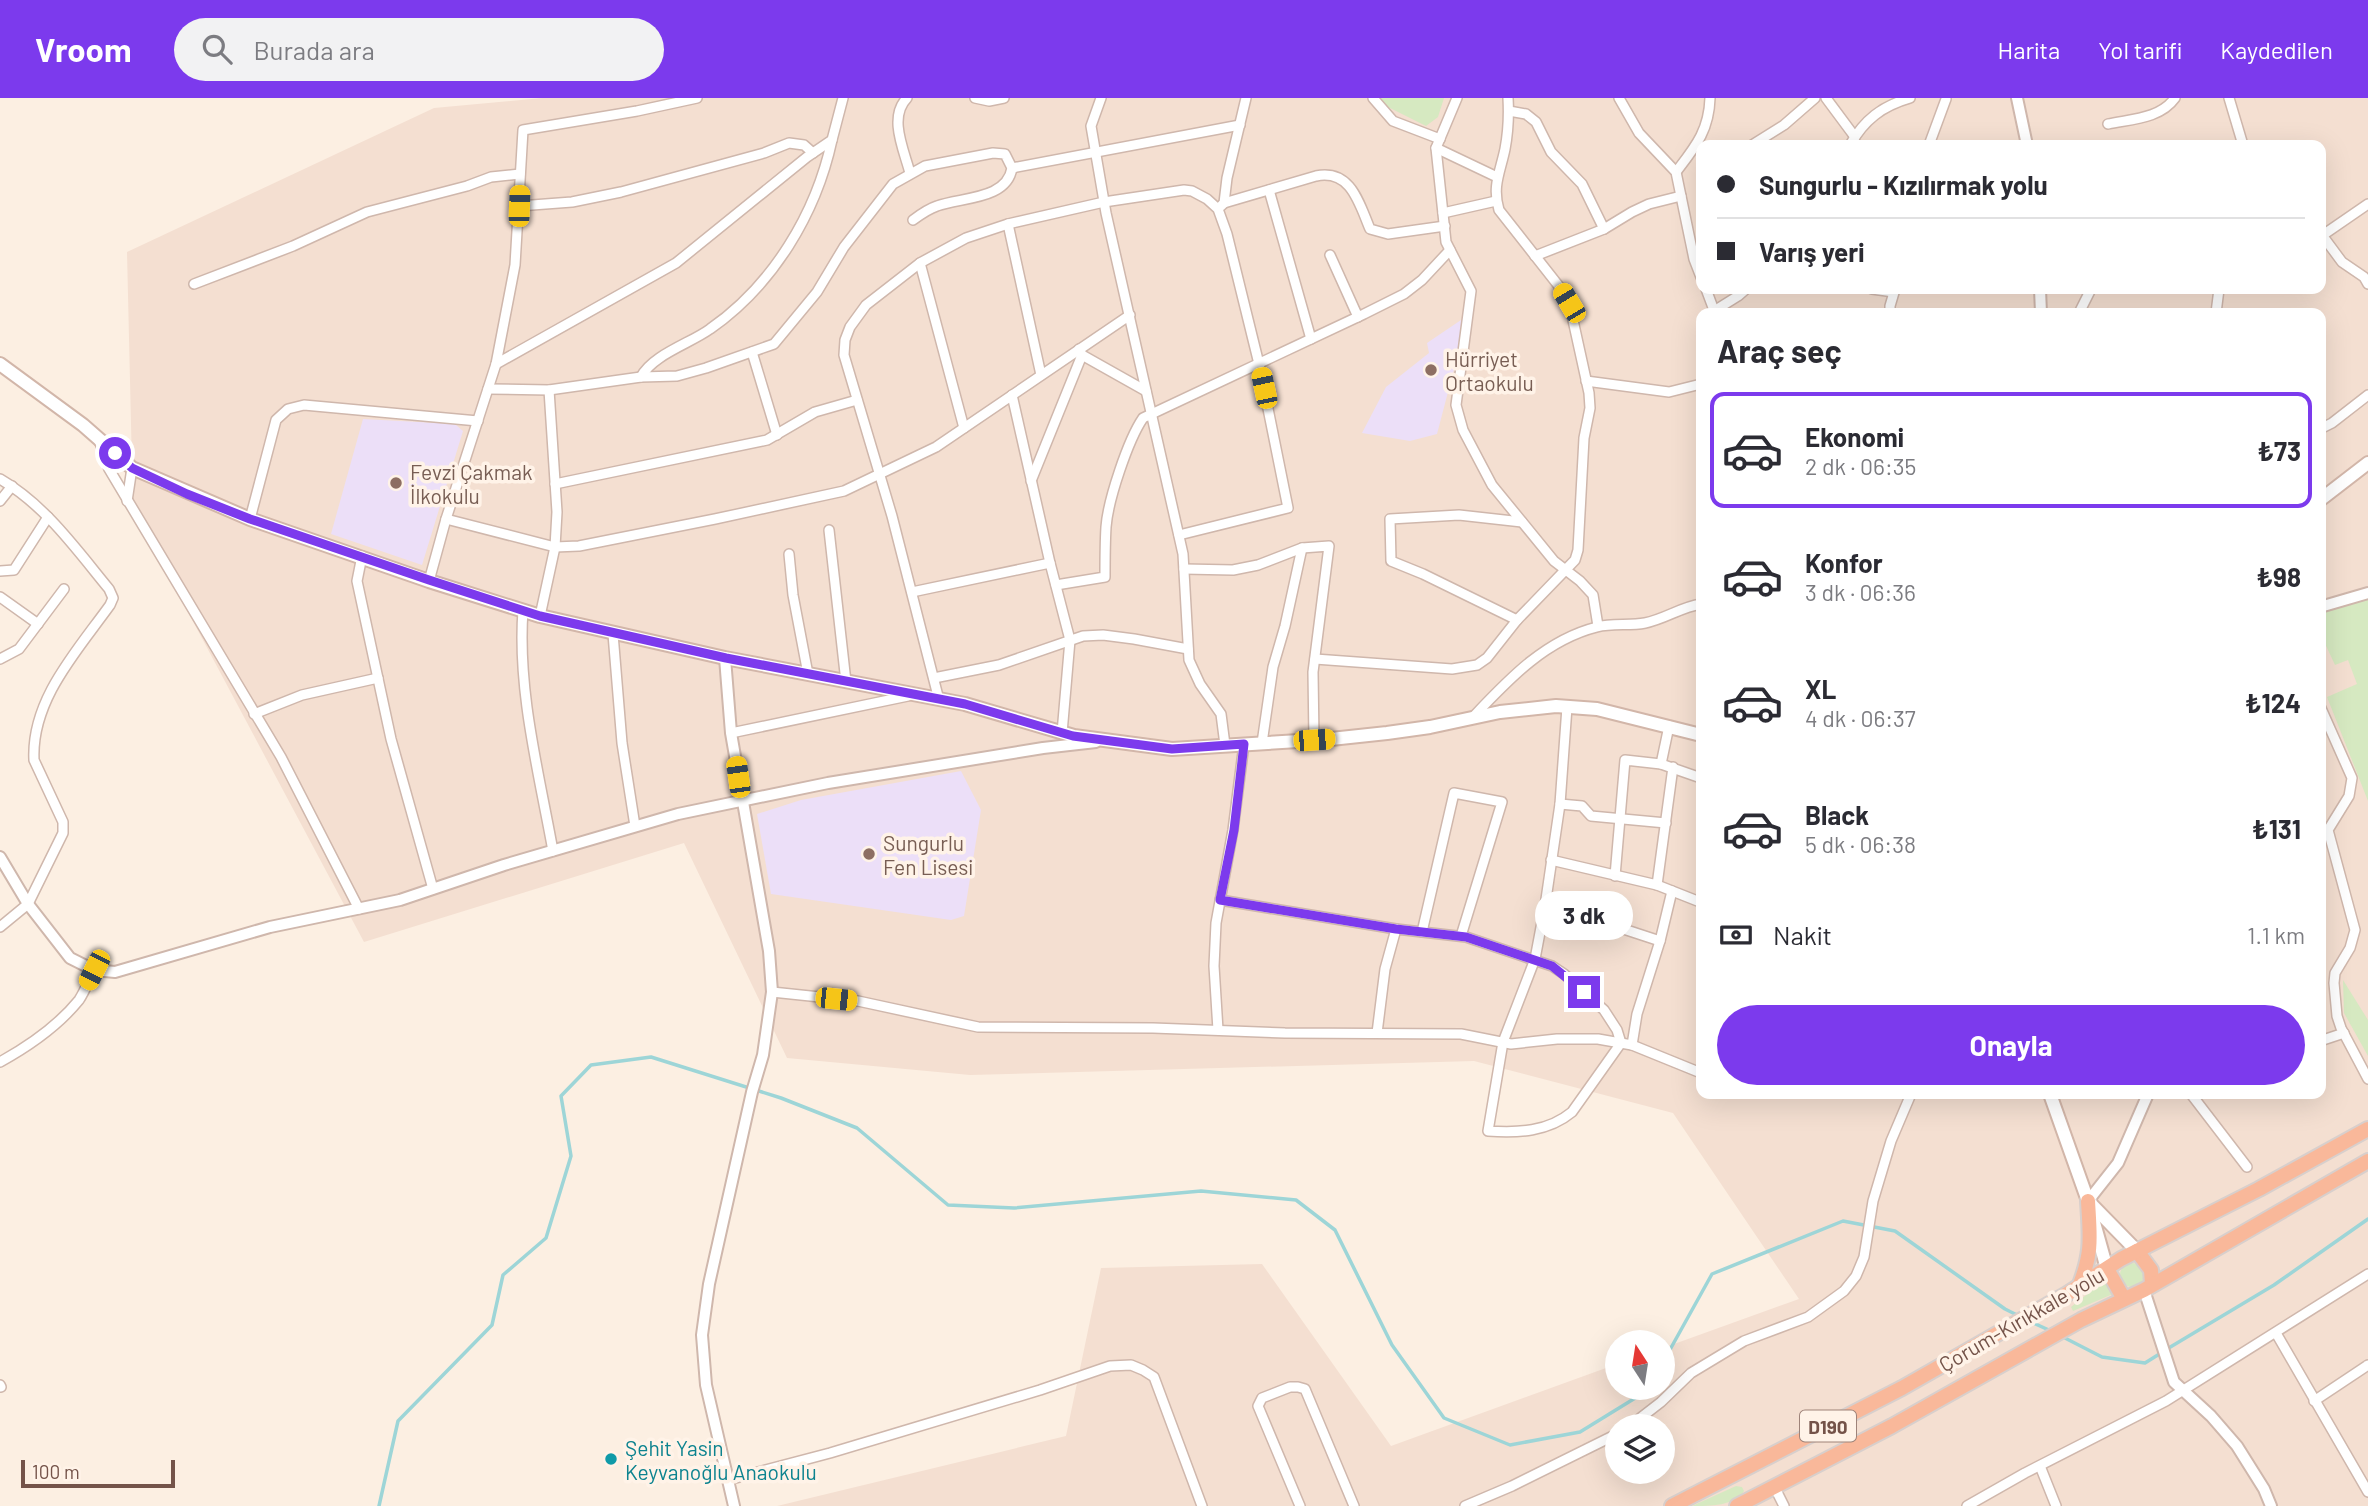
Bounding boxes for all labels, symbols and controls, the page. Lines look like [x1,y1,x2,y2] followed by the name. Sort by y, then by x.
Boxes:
[174,18,664,81] search box
[35,29,132,69] text: Vroom
[198,30,236,68] icon: search
[254,34,375,65] text: Burada ara
[1997,35,2060,64] text: Harita
[2098,35,2182,64] text: Yol tarifi
[2220,35,2333,64] text: Kaydedilen
[1759,169,2048,200] text: Sungurlu - Kızılırmak yolu
[508,185,531,227] car
[1759,236,1864,267] text: Varış yeri
[1550,280,1589,326] car
[1717,331,1842,369] text: Araç seç
[1445,346,1534,395] place label: Hürriyet Ortaokulu
[1423,362,1439,378] marker: Hürriyet Ortaokulu
[1250,365,1279,411] car
[1721,419,1784,482] icon: car
[1805,421,1904,452] text: Ekonomi
[2257,435,2301,466] text: ₺73
[99,437,131,469] route start
[1805,452,1916,480] text: 2 dk · 06:35
[410,459,532,508] place label: Fevzi Çakmak İlkokulu
[388,475,404,491] marker: Fevzi Çakmak İlkokulu
[1721,545,1784,608] icon: car
[1805,547,1883,578] text: Konfor
[2256,561,2301,592] text: ₺98
[1805,578,1916,606] text: 3 dk · 06:36
[1721,671,1784,734] icon: car
[1805,673,1836,704] text: XL
[2245,687,2301,718] text: ₺124
[1805,704,1916,732] text: 4 dk · 06:37
[1293,728,1336,752] car
[725,755,752,799] car
[1721,797,1784,860] icon: car
[1805,799,1869,830] text: Black
[2252,813,2301,844] text: ₺131
[883,830,973,879] place label: Sungurlu Fen Lisesi
[1805,830,1916,858] text: 5 dk · 06:38
[861,846,877,862] marker: Sungurlu Fen Lisesi
[1535,890,1633,940] callout: 3 dk
[1563,901,1605,929] text: 3 dk
[1717,916,1755,954] icon: cash
[1773,919,1832,950] text: Nakit
[2247,921,2305,949] text: 1.1 km
[76,947,113,993] car
[1568,976,1600,1008] route end
[815,986,858,1012] car
[1717,1005,2305,1085] button: Onayla
[1934,1262,2108,1376] street label: Çorum-Kırıkkale yolu
[1605,1330,1675,1400] north arrow
[1605,1330,1675,1484] map controls
[1800,1410,1856,1442] road number: D190
[1605,1414,1675,1484] button: layers
[625,1435,817,1484] place label: Şehit Yasin Keyvanoğlu Anaokulu
[603,1451,619,1467] marker: Şehit Yasin Keyvanoğlu Anaokulu
[21,1457,175,1489] scale bar
[32,1460,80,1483] text: 100 m

